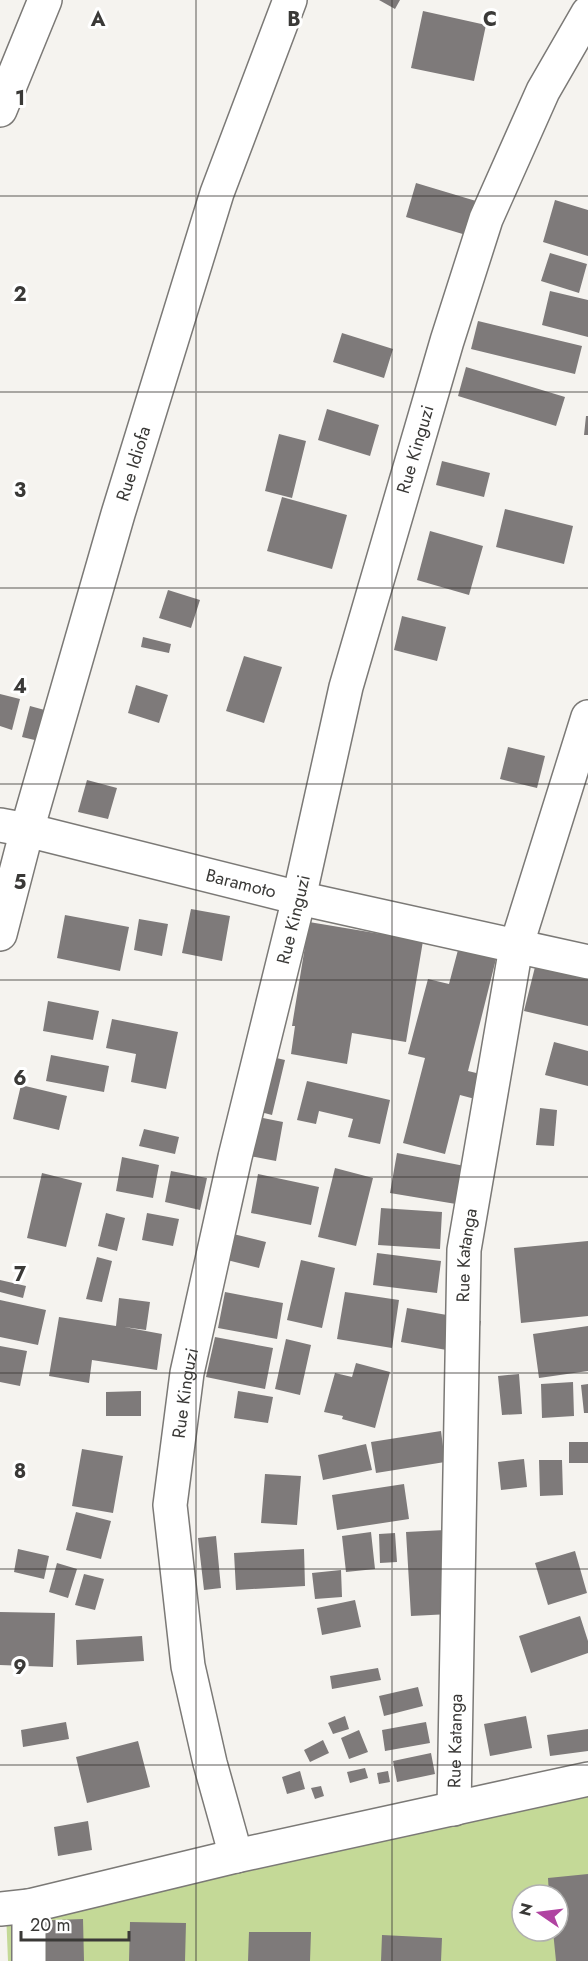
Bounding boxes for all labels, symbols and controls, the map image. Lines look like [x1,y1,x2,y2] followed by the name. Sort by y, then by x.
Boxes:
[90,5,106,34] text: A
[287,5,301,34] text: B
[483,5,497,34] text: C
[15,84,25,113] text: 1
[13,280,27,309] text: 2
[390,402,441,497] street label: Rue Kinguzi
[110,423,157,504] street label: Rue Idiofa
[14,476,26,505] text: 3
[13,672,27,701] text: 4
[203,862,279,905] street label: Baramoto
[14,868,27,897] text: 5
[270,872,317,967] street label: Rue Kinguzi
[13,1064,27,1093] text: 6
[450,1206,484,1303] street label: Rue Katanga
[14,1260,27,1289] text: 7
[166,1345,205,1440] street label: Rue Kinguzi
[14,1457,26,1486] text: 8
[13,1653,27,1682] text: 9
[441,1694,469,1788] street label: Rue Katanga
[510,1883,570,1943] north arrow
[513,1901,539,1918] text: N
[21,1904,129,1942] scale bar
[30,1912,70,1938] text: 20 m

